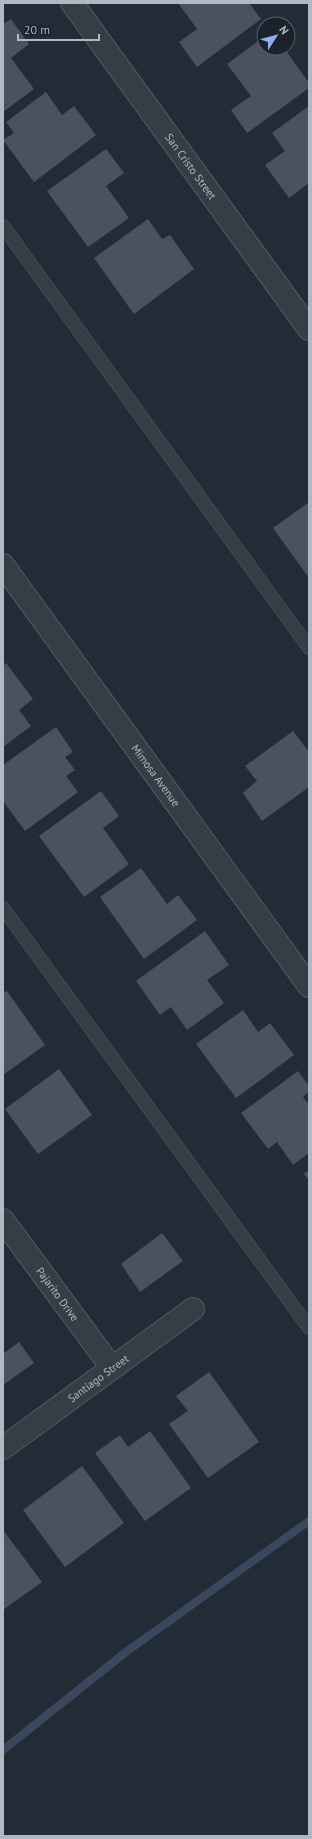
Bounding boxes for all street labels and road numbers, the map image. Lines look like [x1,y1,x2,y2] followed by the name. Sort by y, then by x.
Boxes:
[162,131,220,202] street label: San Cristo Street
[129,741,183,810] street label: Mimosa Avenue
[33,1264,82,1324] street label: Pajarito Drive
[65,1351,132,1405] street label: Santiago Street

